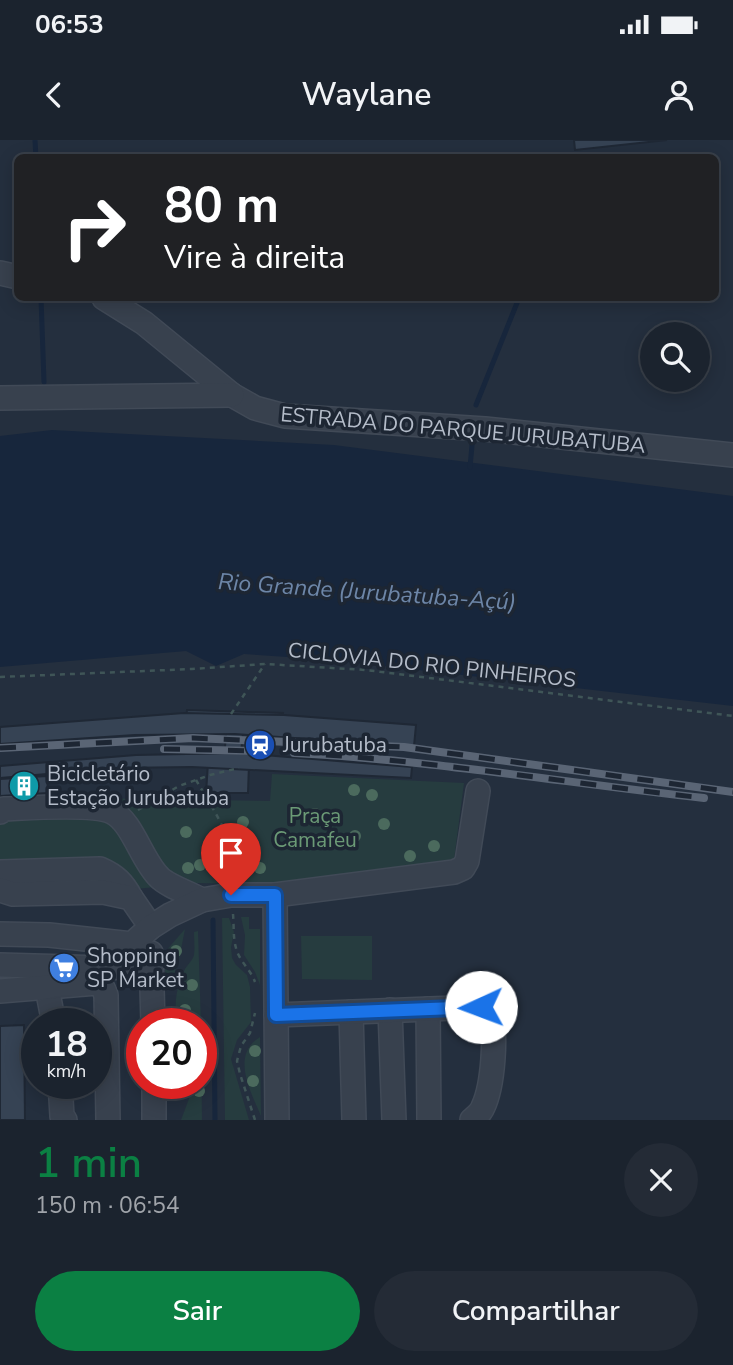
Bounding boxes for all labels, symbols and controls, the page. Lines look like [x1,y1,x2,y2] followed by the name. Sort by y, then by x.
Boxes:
[35,7,104,42] text: 06:53
[302,73,431,116] text: Waylane
[35,76,73,114] icon: back
[660,76,698,114] icon: person
[164,172,279,239] text: 80 m
[49,182,140,273] icon: right
[164,236,345,279] text: Vire à direita
[640,322,710,392] map controls
[640,322,710,392] button: search
[279,400,647,460] street label: ESTRADA DO PARQUE JURUBATUBA
[217,566,517,618] water label: Rio Grande (Jurubatuba-Açú)
[287,636,577,694] street label: CICLOVIA DO RIO PINHEIROS
[243,728,277,762] station icon: Jurubatuba
[282,731,387,759] place label: Jurubatuba
[47,760,229,812] place label: Bicicletário Estação Jurubatuba
[7,769,41,803] building icon: Bicicletário Estação Jurubatuba
[273,802,357,854] park label: Praça Camafeu
[201,823,261,895] pin
[212,834,250,872] icon: arrive
[87,942,185,994] place label: Shopping SP Market
[47,951,81,985] supermarket icon: Shopping SP Market
[444,970,518,1044] position arrow
[126,1008,217,1099] speed limit sign: 20
[45,1021,88,1068] text: 18
[47,1059,86,1083] text: km/h
[35,1135,142,1192] text: 1 min
[624,1143,698,1217] button: close
[35,1190,180,1221] text: 150 m · 06:54
[35,1271,360,1351] button: Sair
[374,1271,698,1351] button: Compartilhar

